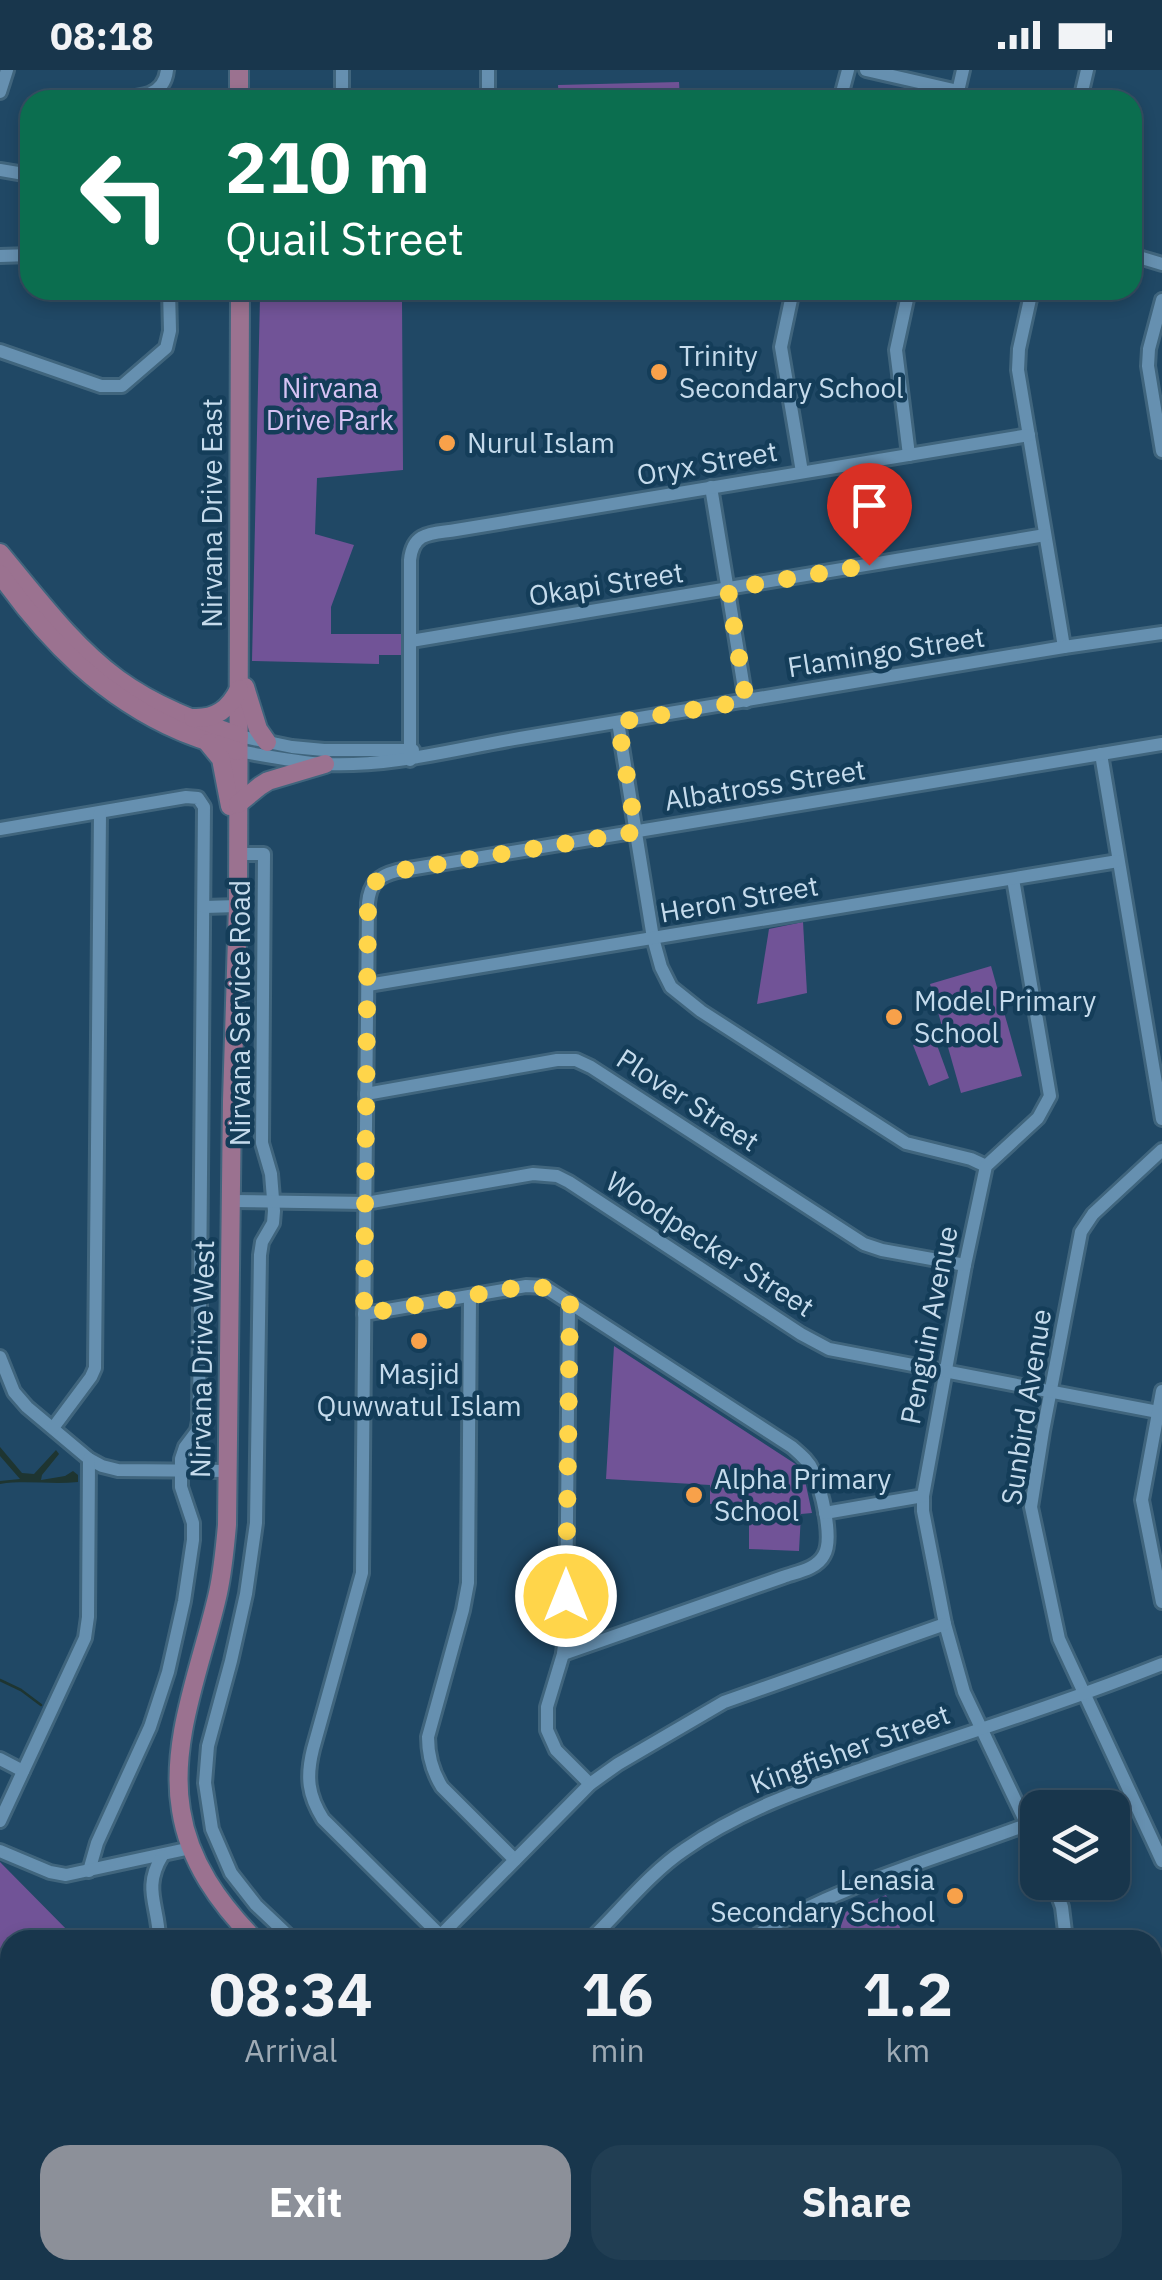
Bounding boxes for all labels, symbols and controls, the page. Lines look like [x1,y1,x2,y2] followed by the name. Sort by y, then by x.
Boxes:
[50,11,154,60] text: 08:18
[225,121,430,212] text: 210 m
[60,130,190,260] icon: left
[225,209,464,267] text: Quail Street
[679,337,904,406] place label: Trinity Secondary School
[648,361,670,383] marker: Trinity Secondary School
[266,369,394,438] park label: Nirvana Drive Park
[193,398,230,628] street label: Nirvana Drive East
[467,424,615,461] place label: Nurul Islam
[436,432,458,454] marker: Nurul Islam
[634,432,780,493] street label: Oryx Street
[827,463,912,566] pin
[842,478,897,533] icon: arrive
[526,553,686,614] street label: Okapi Street
[785,618,987,685] street label: Flamingo Street
[662,750,868,819] street label: Albatross Street
[657,866,821,931] street label: Heron Street
[221,880,258,1146] street label: Nirvana Service Road
[914,982,1096,1051] place label: Model Primary School
[883,1006,905,1028] marker: Model Primary School
[610,1040,767,1159] street label: Plover Street
[599,1162,821,1325] street label: Woodpecker Street
[891,1223,966,1427] street label: Penguin Avenue
[181,1240,222,1478] street label: Nirvana Drive West
[992,1306,1059,1507] street label: Sunbird Avenue
[408,1330,430,1352] marker: Masjid Quwwatul Islam
[316,1355,522,1424] place label: Masjid Quwwatul Islam
[714,1460,891,1529] place label: Alpha Primary School
[683,1484,705,1506] marker: Alpha Primary School
[514,1544,618,1648] position arrow
[745,1695,955,1802] street label: Kingfisher Street
[1020,1790,1130,1900] map controls
[1020,1790,1130,1900] button: layers
[710,1861,935,1930] place label: Lenasia Secondary School
[944,1885,966,1907] marker: Lenasia Secondary School
[209,1954,373,2033] text: 08:34
[582,1954,654,2033] text: 16
[862,1954,953,2033] text: 1.2
[244,2029,337,2071] text: Arrival
[591,2029,645,2071] text: min
[885,2029,930,2071] text: km
[40,2145,571,2260] button: Exit
[591,2145,1122,2260] button: Share

